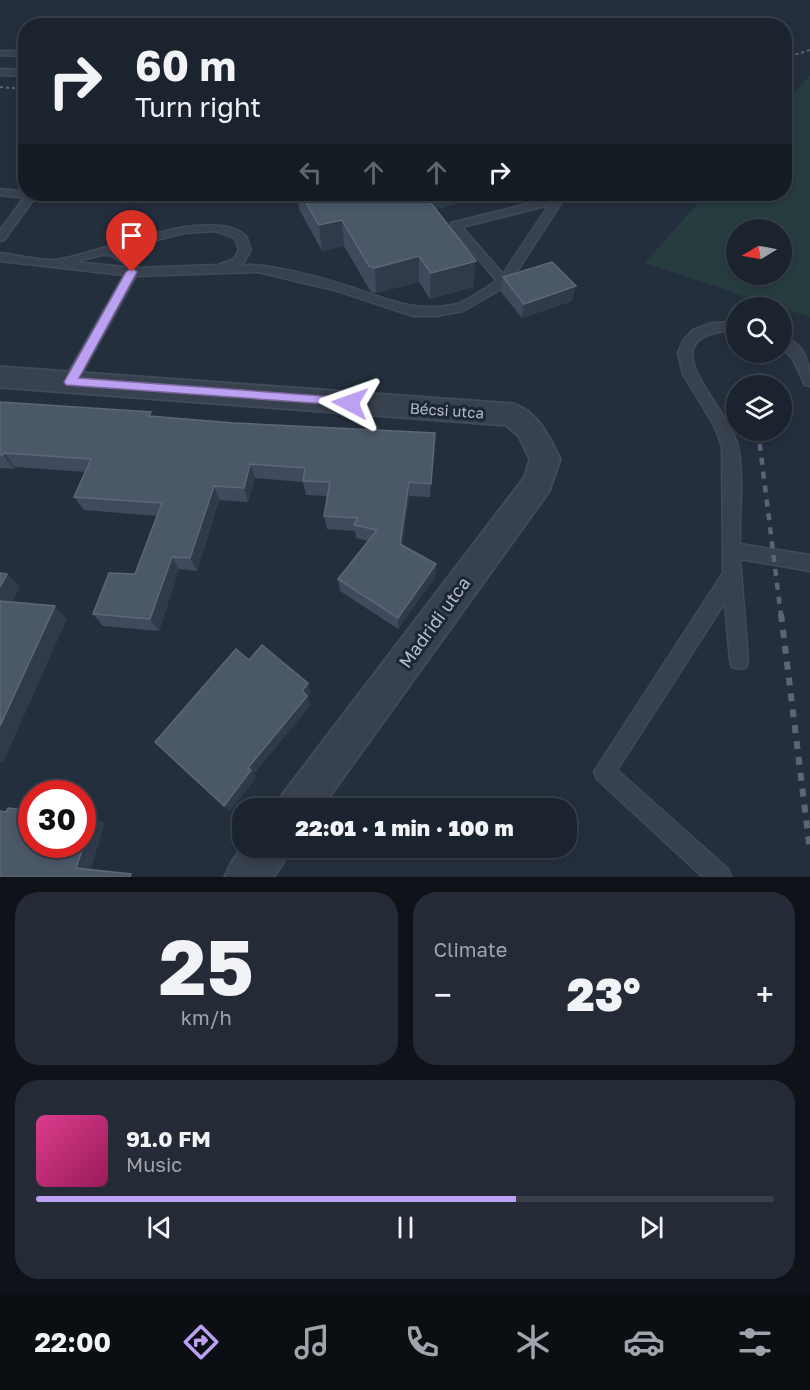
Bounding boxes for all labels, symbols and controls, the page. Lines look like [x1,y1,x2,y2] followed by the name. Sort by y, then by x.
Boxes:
[135,40,236,90] text: 60 m
[36,42,114,120] icon: right
[135,91,261,123] text: Turn right
[294,156,327,189] icon: left
[357,156,390,189] icon: ahead
[420,156,453,189] icon: ahead
[483,156,516,189] icon: right
[106,210,157,272] pin
[115,219,148,252] icon: arrive
[726,219,792,285] north arrow
[726,219,792,441] map controls
[726,297,792,363] button: search
[318,371,382,435] position arrow
[726,375,792,441] button: layers
[409,398,485,422] street label: Bécsi utca
[394,572,474,672] street label: Madridi utca
[18,780,96,858] speed limit sign: 30
[295,814,514,841] text: 22:01 · 1 min · 100 m
[159,919,254,1012] text: 25
[434,937,507,961] text: Climate
[567,967,641,1021] text: 23°
[434,975,452,1014] text: −
[756,975,774,1014] text: +
[181,1005,232,1029] text: km/h
[126,1125,211,1152] text: 91.0 FM
[126,1152,182,1176] text: Music
[143,1211,176,1244] icon: previous
[389,1211,422,1244] icon: pause
[635,1211,668,1244] icon: next
[180,1321,222,1363] icon: directions
[291,1321,333,1363] icon: music
[401,1321,443,1363] icon: phone
[512,1321,554,1363] icon: climate
[623,1321,665,1363] icon: car
[734,1321,776,1363] icon: filters
[34,1326,111,1358] text: 22:00

